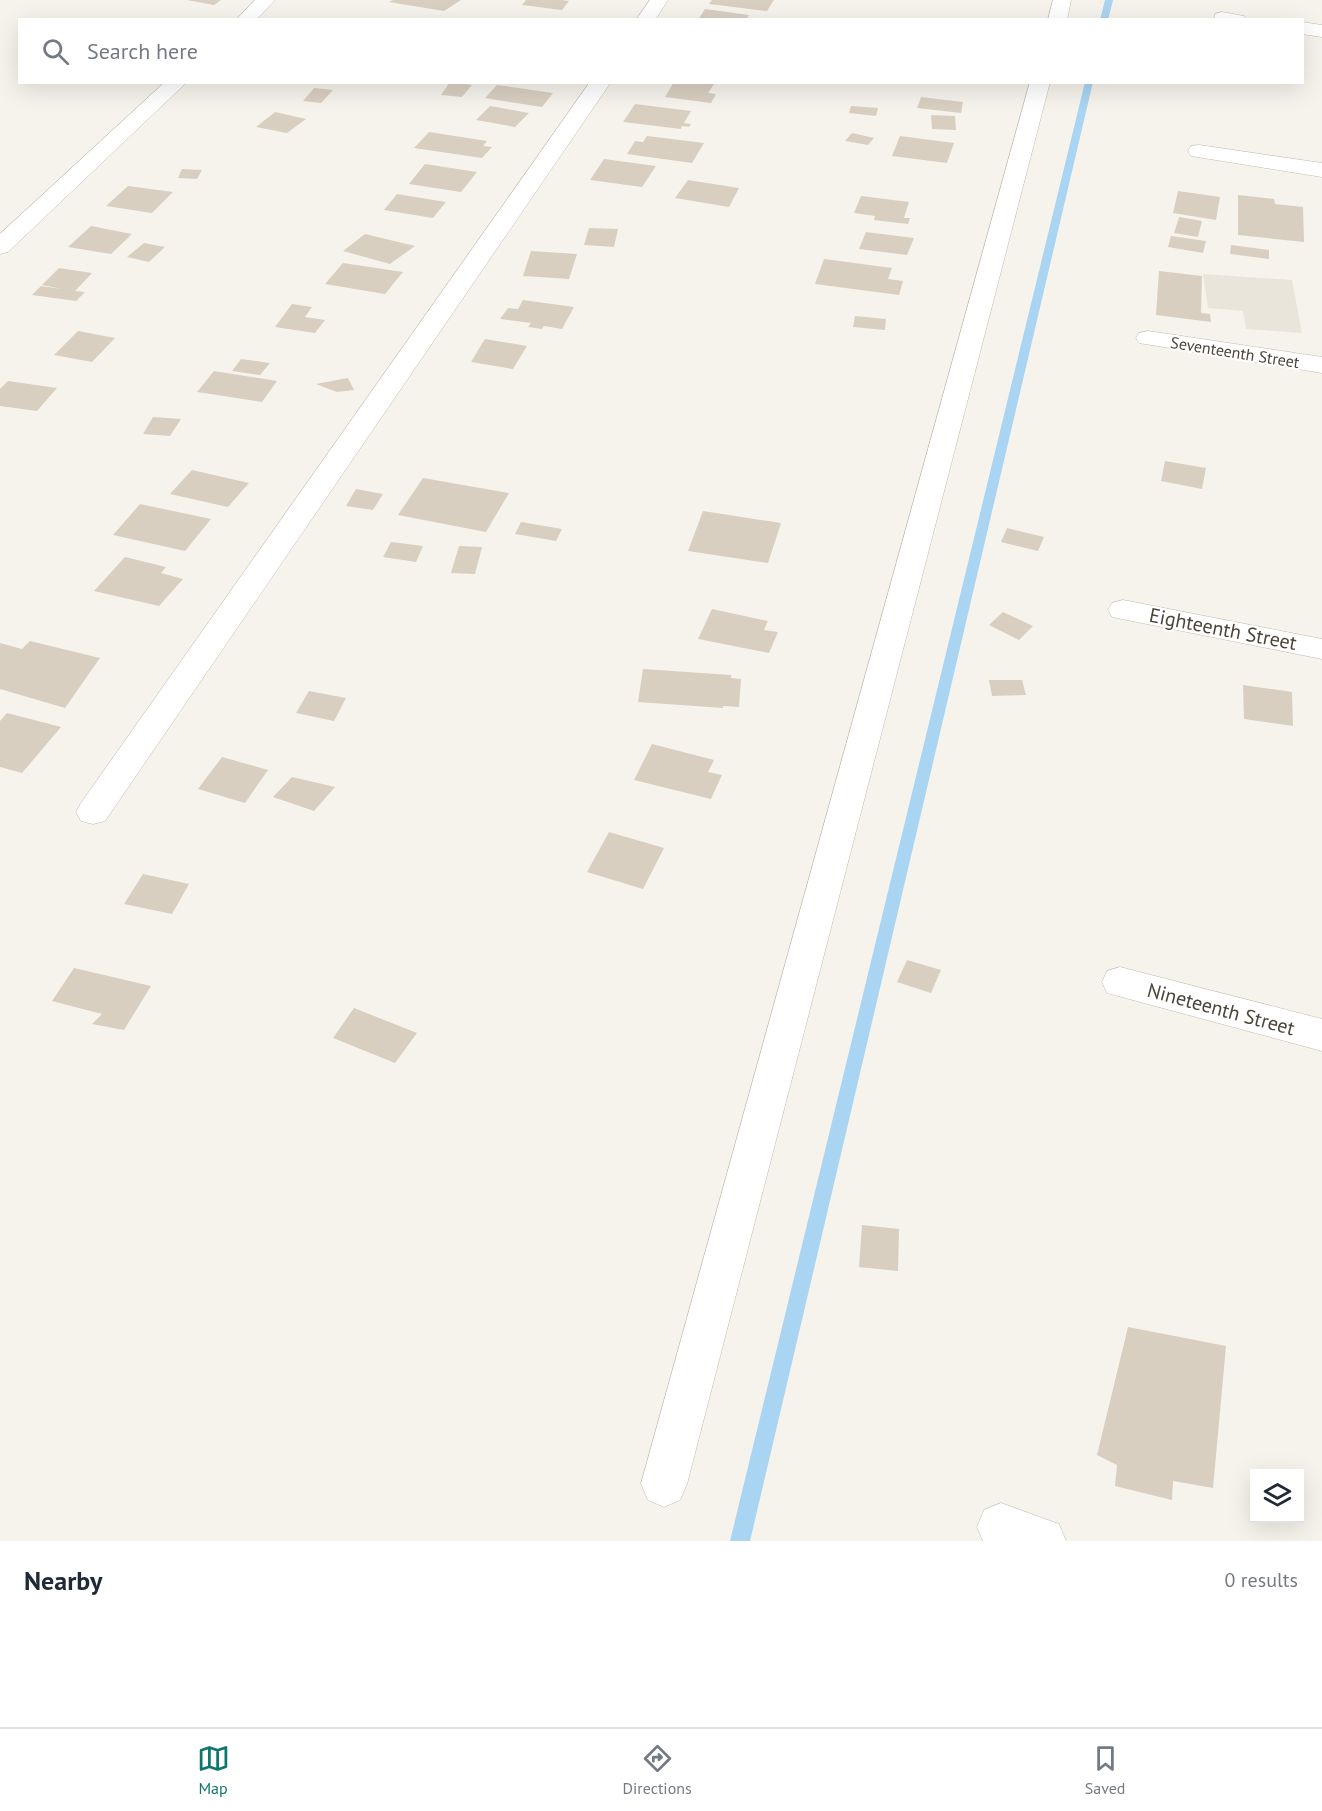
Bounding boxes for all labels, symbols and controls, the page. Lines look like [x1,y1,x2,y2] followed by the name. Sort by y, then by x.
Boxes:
[18,18,1304,84] search box
[39,35,72,68] icon: search
[87,37,198,65] text: Search here
[1169,332,1301,372] street label: Seventeenth Street
[1147,602,1299,656] street label: Eighteenth Street
[1144,977,1298,1041] street label: Nineteenth Street
[1250,1469,1304,1523] map controls
[1250,1469,1304,1523] button: layers
[24,1564,102,1597] text: Nearby
[1225,1567,1298,1593] text: 0 results
[197,1742,230,1798] tab: Map
[623,1742,692,1798] tab: Directions
[1085,1742,1125,1798] tab: Saved

